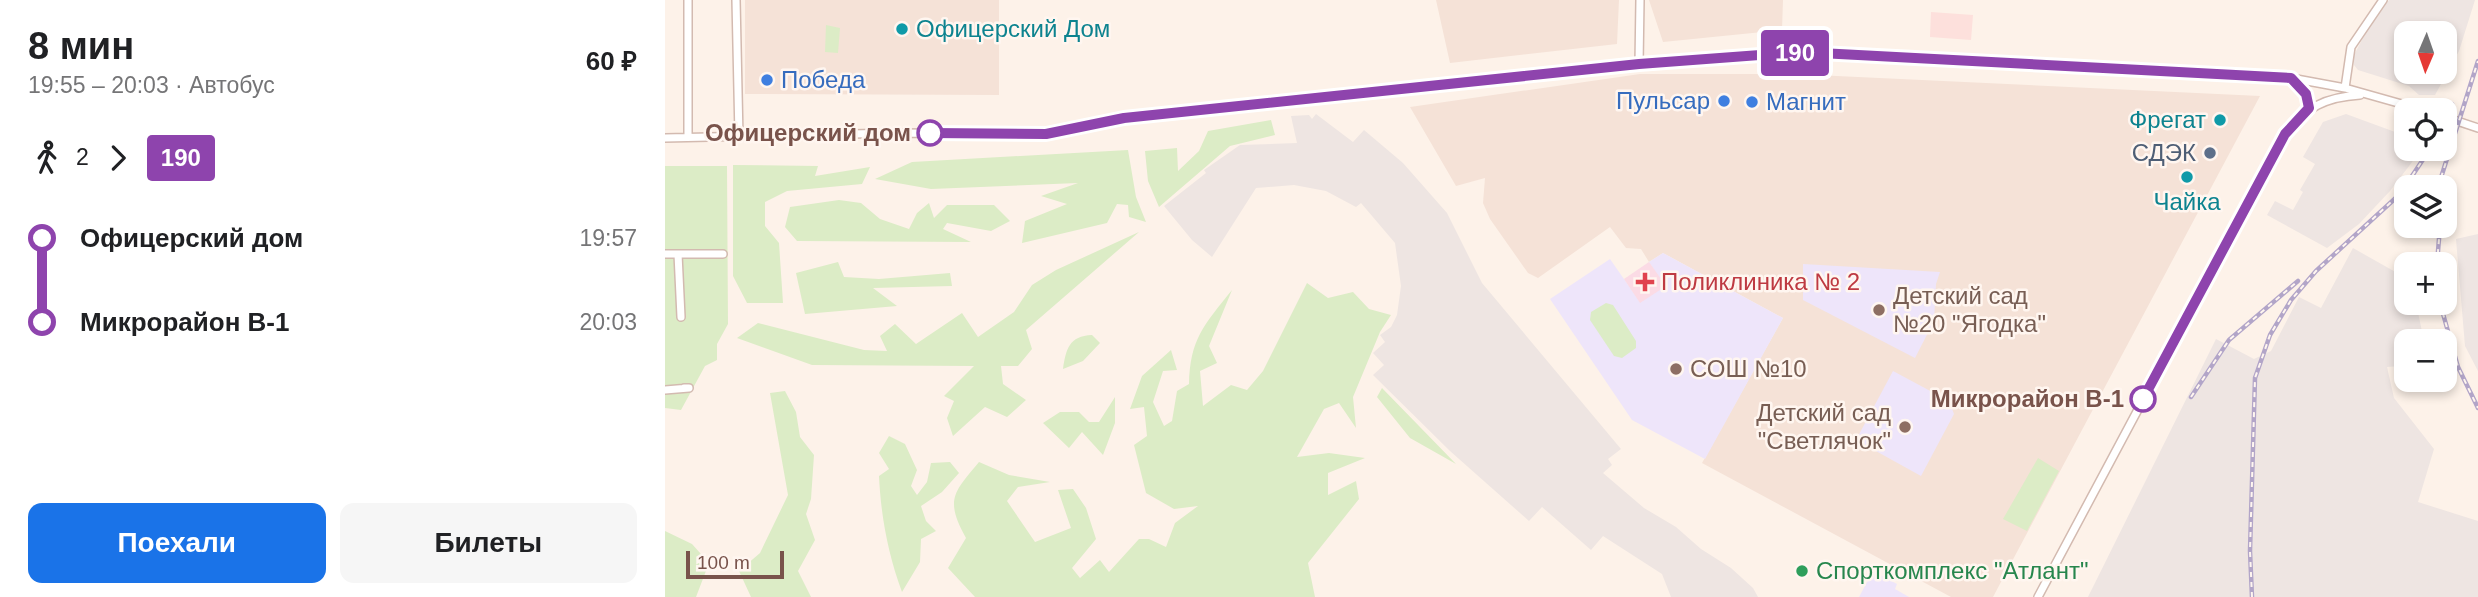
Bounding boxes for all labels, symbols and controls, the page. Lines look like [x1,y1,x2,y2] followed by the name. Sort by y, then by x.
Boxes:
[916,15,1110,42] place label: Офицерский Дом
[894,21,910,37] marker: Офицерский Дом
[2394,21,2457,84] north arrow
[2394,21,2457,392] map controls
[28,25,134,67] text: 8 мин
[1755,30,1835,76] line badge: 190
[1775,39,1815,66] text: 190
[586,46,637,76] text: 60 ₽
[781,66,866,93] place label: Победа
[28,72,275,98] text: 19:55 – 20:03 · Автобус
[759,72,775,88] marker: Победа
[1616,87,1710,114] place label: Пульсар
[1766,88,1846,115] place label: Магнит
[1716,93,1732,109] marker: Пульсар
[1744,94,1760,110] marker: Магнит
[2394,98,2457,161] button: locate
[2129,106,2206,133] place label: Фрегат
[2212,112,2228,128] marker: Фрегат
[705,119,911,146] place label: Офицерский дом
[917,120,943,146] marker: Офицерский дом
[28,139,66,177] icon: walk
[99,139,137,177] icon: forward
[2132,139,2196,166] place label: СДЭК
[76,144,89,170] text: 2
[161,144,201,171] text: 190
[2202,145,2218,161] marker: СДЭК
[2179,169,2195,185] marker: Чайка
[2394,175,2457,238] button: layers
[2153,188,2221,215] place label: Чайка
[80,223,303,253] text: Офицерский дом
[579,225,637,251] text: 19:57
[2394,252,2457,315] button: +
[1661,268,1860,295] place label: Поликлиника № 2
[1635,272,1655,292] marker: Поликлиника № 2
[1893,282,2046,337] place label: Детский сад №20 "Ягодка"
[1871,302,1887,318] marker: Детский сад №20 "Ягодка"
[80,307,289,337] text: Микрорайон В-1
[579,309,637,335] text: 20:03
[2394,329,2457,392] button: −
[1690,355,1807,382] place label: СОШ №10
[1668,361,1684,377] marker: СОШ №10
[1931,385,2124,412] place label: Микрорайон В-1
[2130,386,2156,412] marker: Микрорайон В-1
[1756,399,1891,454] place label: Детский сад "Светлячок"
[1897,419,1913,435] marker: Детский сад "Светлячок"
[28,503,326,583] button: Поехали
[340,503,637,583] button: Билеты
[686,548,784,580] scale bar
[697,552,750,573] text: 100 m
[1816,557,2088,584] place label: Спорткомплекс "Атлант"
[1794,563,1810,579] marker: Спорткомплекс "Атлант"

